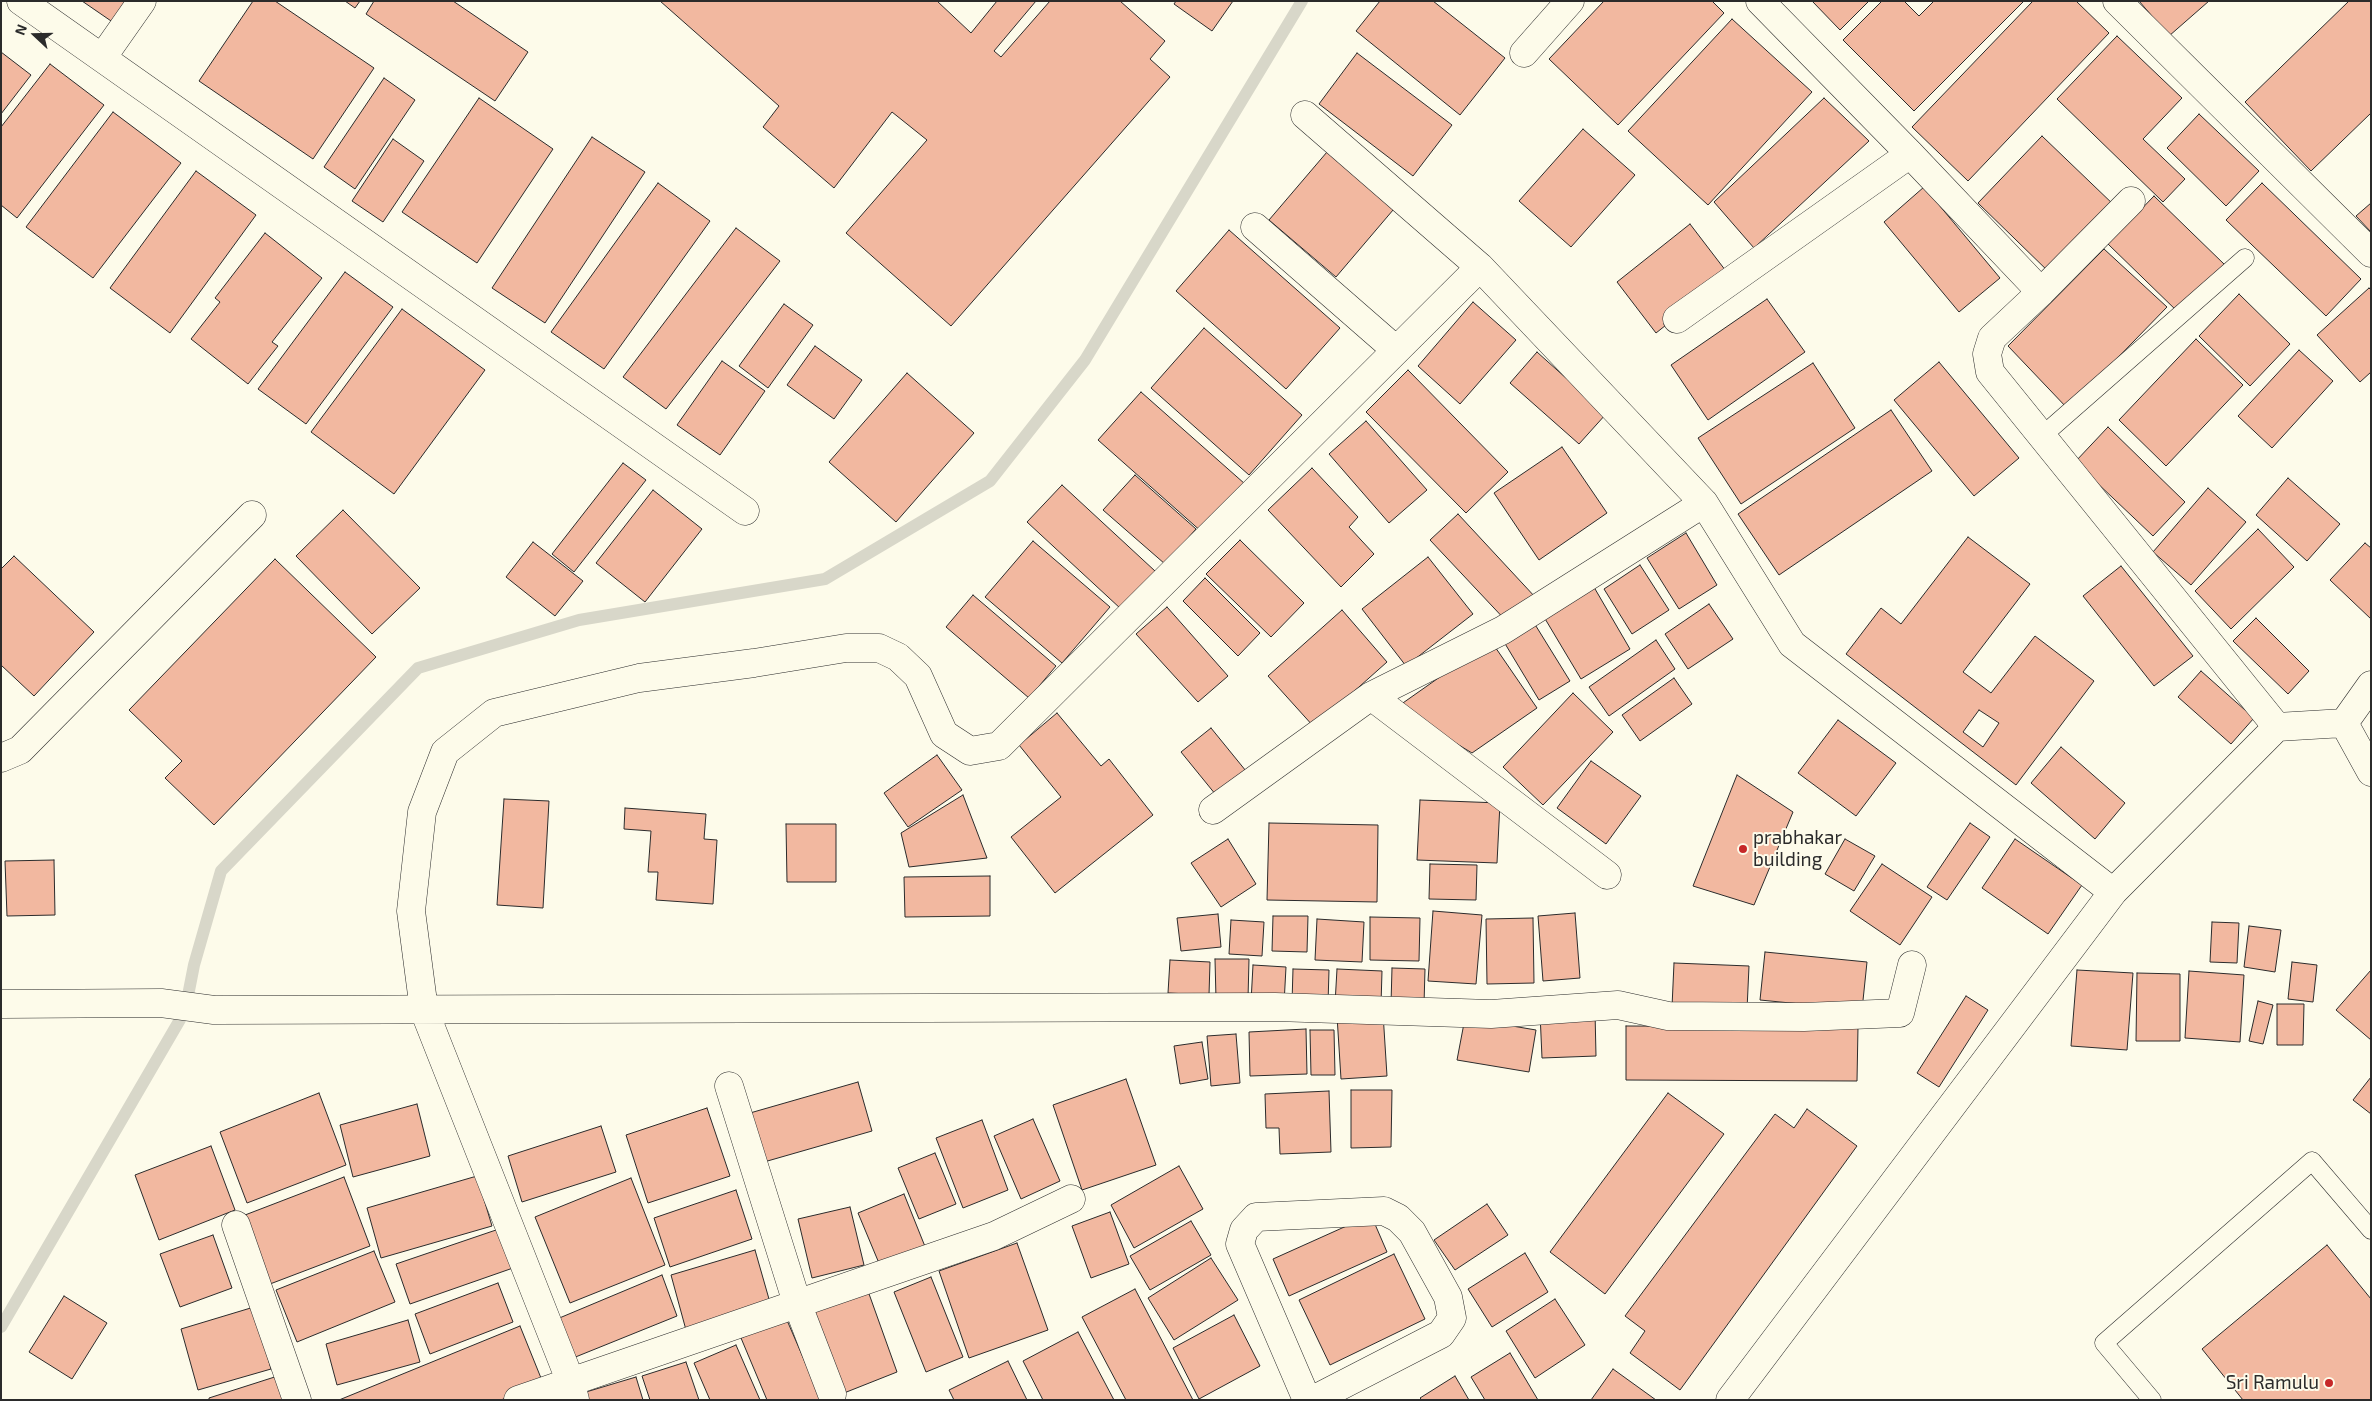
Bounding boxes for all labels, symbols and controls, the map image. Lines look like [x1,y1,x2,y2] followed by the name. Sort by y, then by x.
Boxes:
[10,10,60,60] north arrow
[11,22,30,37] text: N
[1753,827,1842,871] place label: prabhakar building
[1737,843,1749,855] marker: prabhakar building
[2226,1372,2319,1394] place label: Sri Ramulu
[2323,1377,2335,1389] marker: Sri Ramulu

